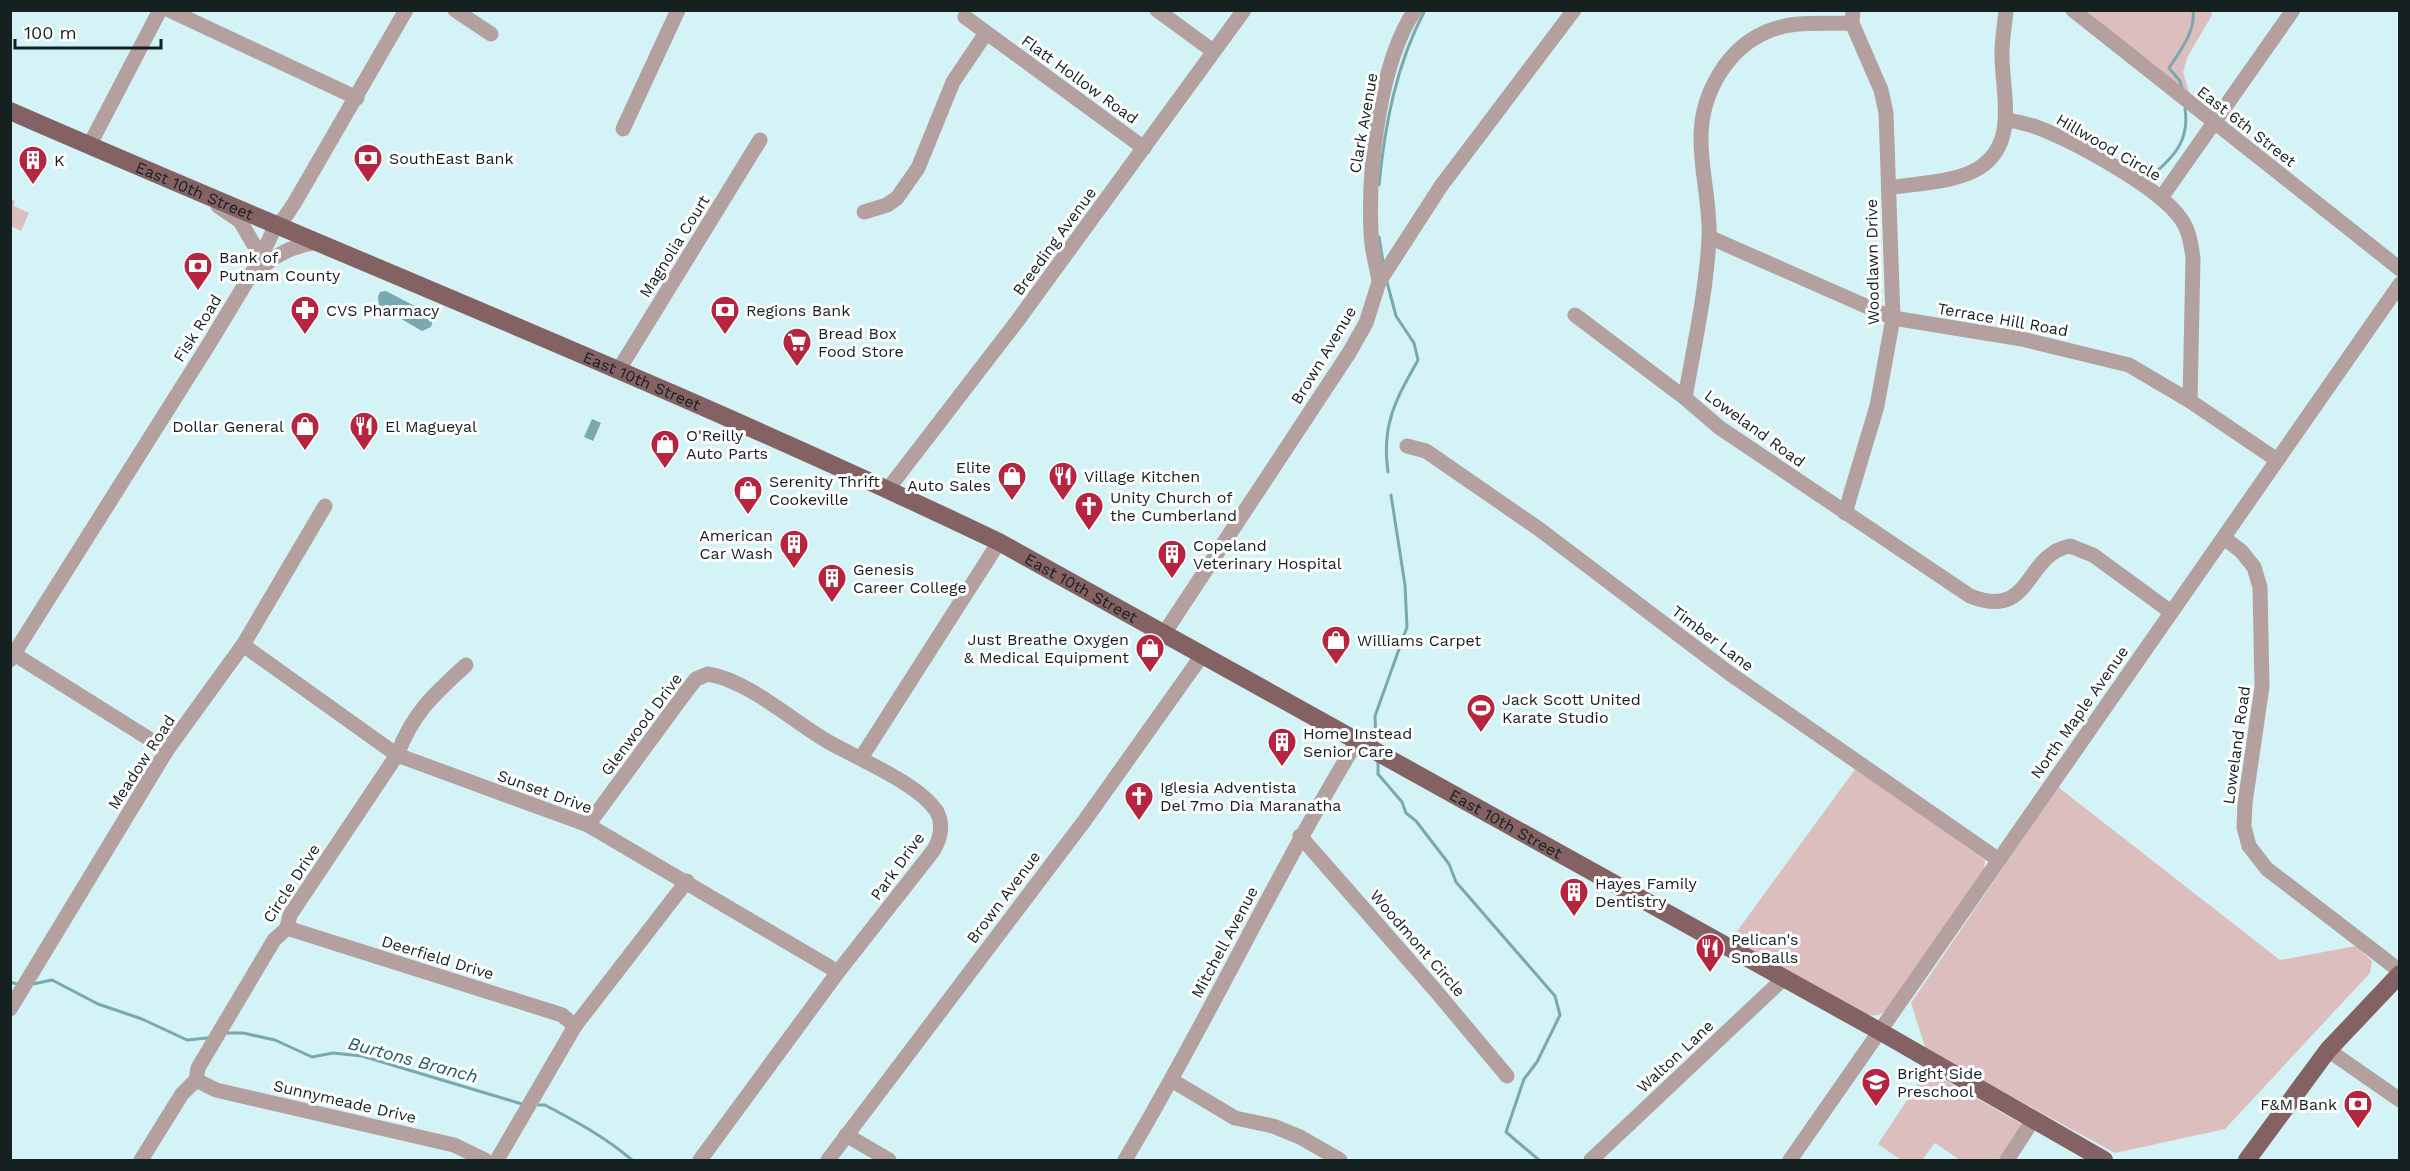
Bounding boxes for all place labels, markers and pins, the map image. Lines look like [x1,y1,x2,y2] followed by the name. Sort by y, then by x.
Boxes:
[352,142,384,184] bank icon: SouthEast Bank
[17,144,49,186] building icon: K
[389,149,514,168] place label: SouthEast Bank
[54,151,65,170] place label: K
[219,248,341,285] place label: Bank of Putnam County
[182,250,214,292] bank icon: Bank of Putnam County
[289,294,321,336] pharmacy icon: CVS Pharmacy
[709,294,741,336] bank icon: Regions Bank
[326,301,440,320] place label: CVS Pharmacy
[746,301,850,320] place label: Regions Bank
[818,324,904,361] place label: Bread Box Food Store
[781,326,813,368] supermarket icon: Bread Box Food Store
[289,410,321,452] shop icon: Dollar General
[348,410,380,452] restaurant icon: El Magueyal
[172,417,284,436] place label: Dollar General
[385,417,477,436] place label: El Magueyal
[686,426,768,463] place label: O'Reilly Auto Parts
[649,428,681,470] shop icon: O'Reilly Auto Parts
[907,458,991,495] place label: Elite Auto Sales
[996,460,1028,502] shop icon: Elite Auto Sales
[1047,460,1079,502] restaurant icon: Village Kitchen
[1084,467,1200,486] place label: Village Kitchen
[769,472,880,509] place label: Serenity Thrift Cookeville
[732,474,764,516] shop icon: Serenity Thrift Cookeville
[1110,488,1237,525] place label: Unity Church of the Cumberland
[1073,490,1105,532] church icon: Unity Church of the Cumberland
[699,526,773,563] place label: American Car Wash
[778,528,810,570] building icon: American Car Wash
[1193,536,1342,573] place label: Copeland Veterinary Hospital
[1156,538,1188,580] building icon: Copeland Veterinary Hospital
[853,560,967,597] place label: Genesis Career College
[816,562,848,604] building icon: Genesis Career College
[1320,624,1352,666] shop icon: Williams Carpet
[964,630,1129,667] place label: Just Breathe Oxygen & Medical Equipment
[1357,631,1481,650] place label: Williams Carpet
[1134,632,1166,674] shop icon: Just Breathe Oxygen & Medical Equipment
[1502,690,1641,727] place label: Jack Scott United Karate Studio
[1465,692,1497,734] sports icon: Jack Scott United Karate Studio
[1303,724,1412,761] place label: Home Instead Senior Care
[1266,726,1298,768] building icon: Home Instead Senior Care
[1160,778,1341,815] place label: Iglesia Adventista Del 7mo Dia Maranatha
[1123,780,1155,822] church icon: Iglesia Adventista Del 7mo Dia Maranatha
[1595,874,1698,911] place label: Hayes Family Dentistry
[1558,876,1590,918] building icon: Hayes Family Dentistry
[1731,930,1799,967] place label: Pelican's SnoBalls
[1694,932,1726,974] restaurant icon: Pelican's SnoBalls
[1897,1064,1982,1101] place label: Bright Side Preschool
[1860,1066,1892,1108] school or university icon: Bright Side Preschool
[2342,1088,2374,1130] bank icon: F&M Bank
[2260,1095,2337,1114] place label: F&M Bank

